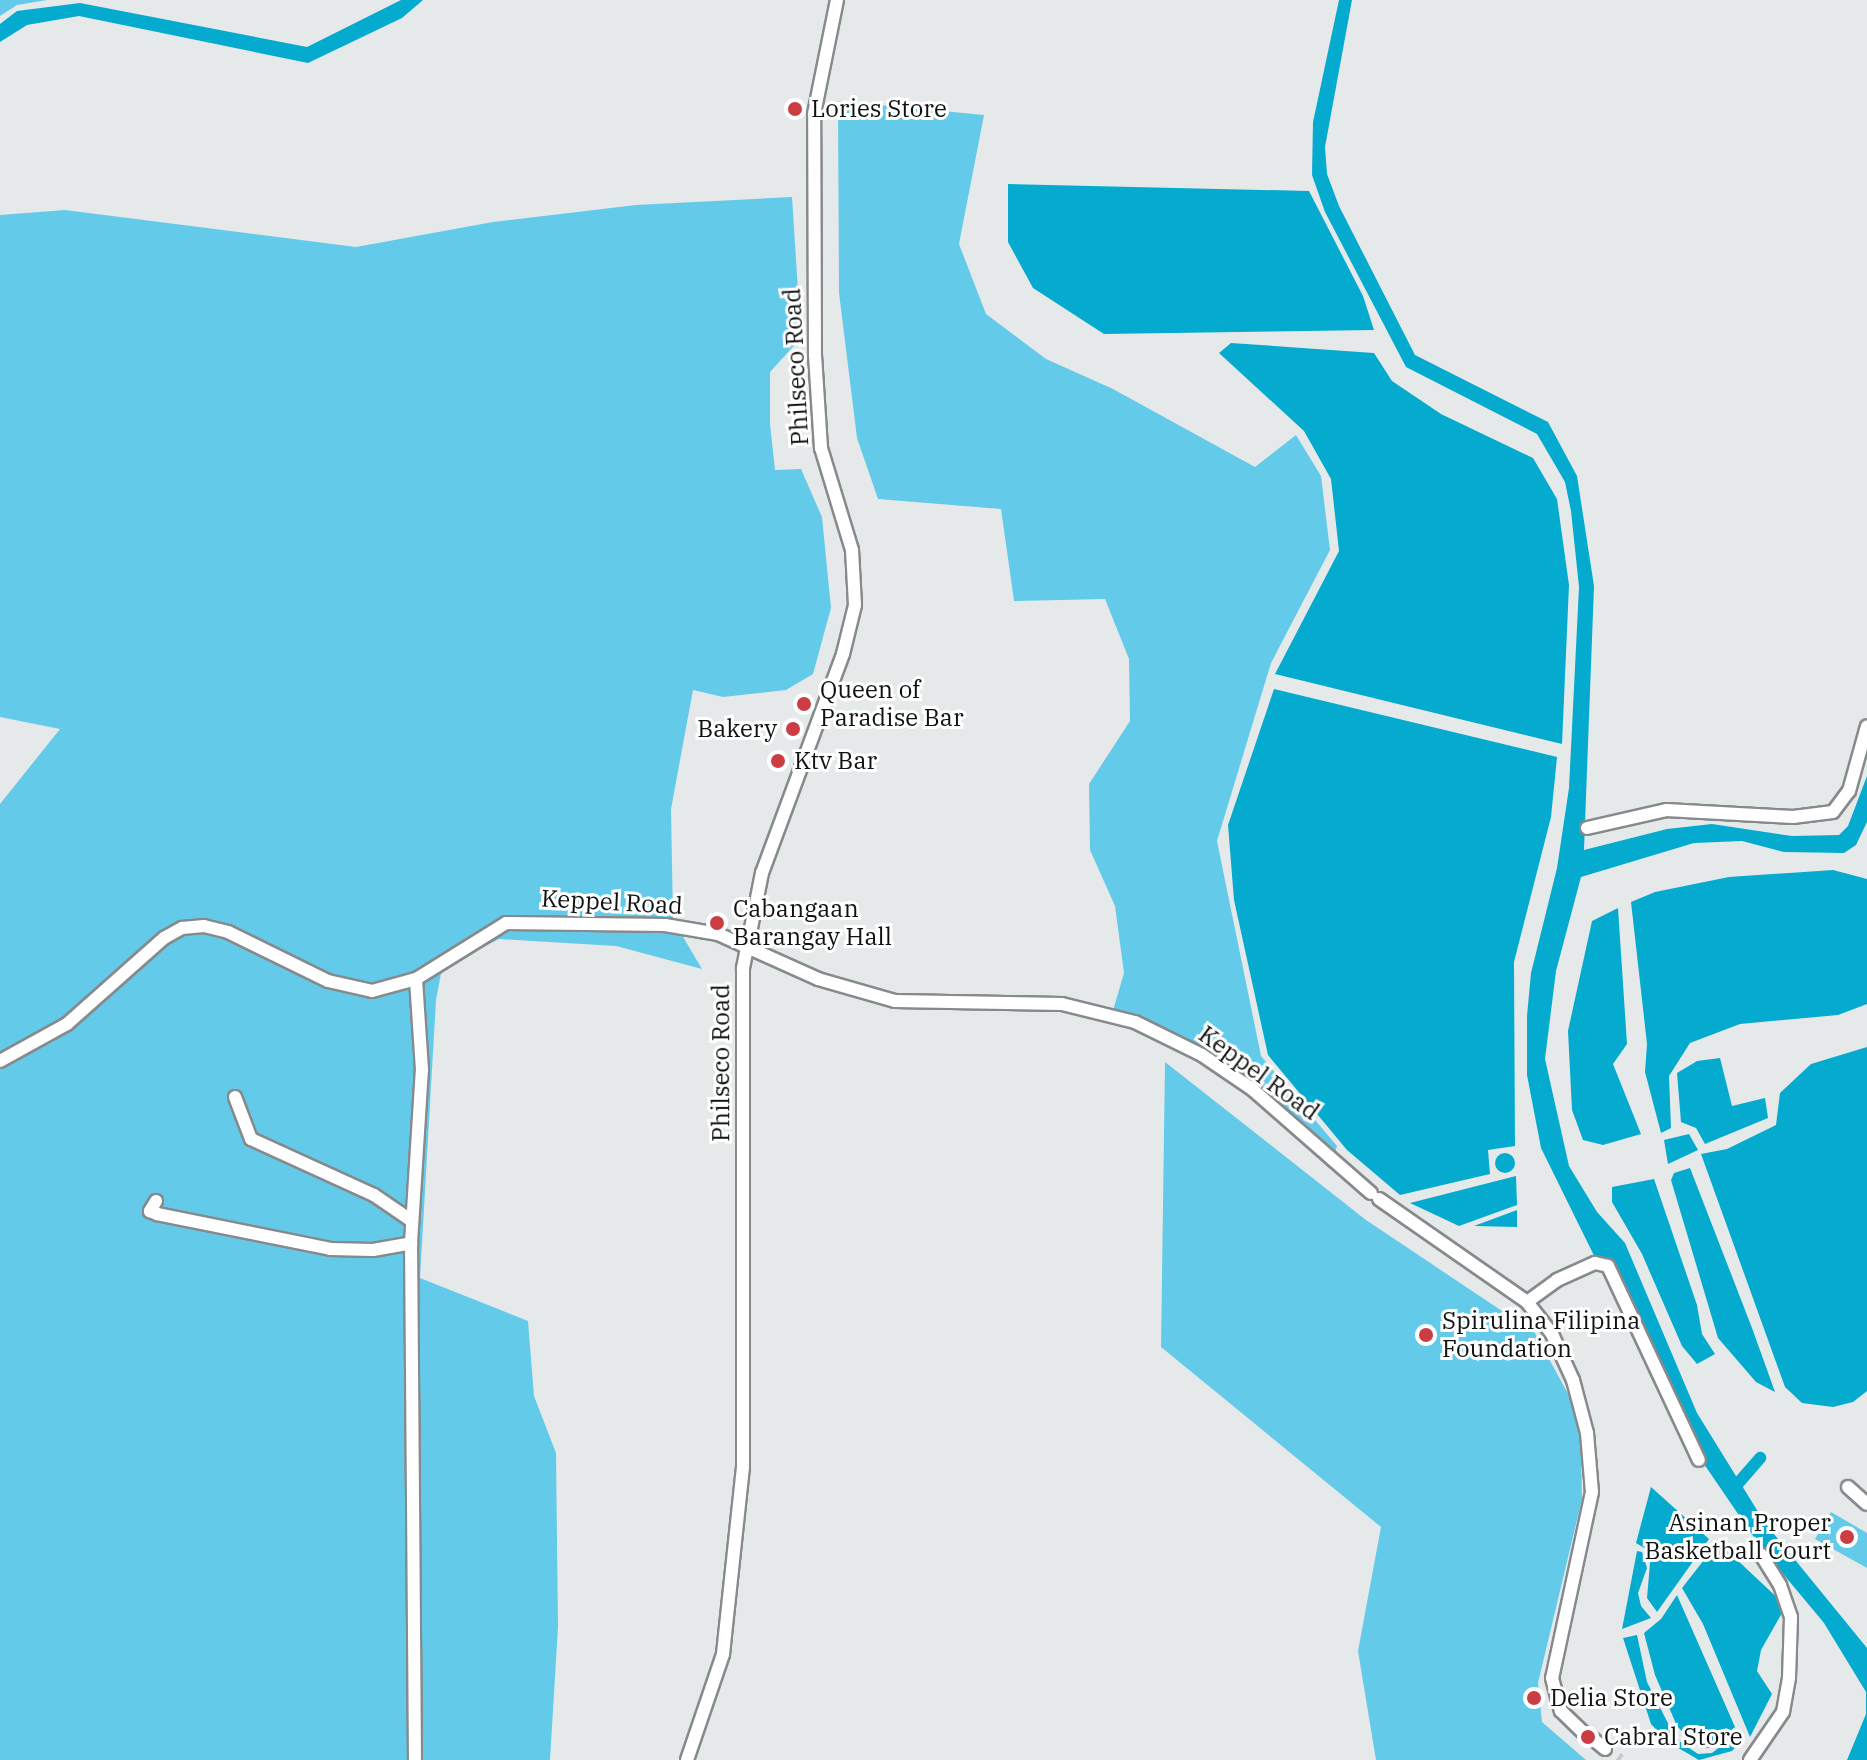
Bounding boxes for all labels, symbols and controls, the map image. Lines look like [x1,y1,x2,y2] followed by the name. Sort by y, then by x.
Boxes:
[811,95,947,123] place label: Lories Store
[786,100,804,118] marker: Lories Store
[777,287,815,447] street label: Philseco Road
[820,676,964,732] place label: Queen of Paradise Bar
[795,695,813,713] marker: Queen of Paradise Bar
[697,715,777,743] place label: Bakery
[784,720,802,738] marker: Bakery
[794,747,877,775] place label: Ktv Bar
[769,752,787,770] marker: Ktv Bar
[540,884,684,920] street label: Keppel Road
[733,895,892,951] place label: Cabangaan Barangay Hall
[708,914,726,932] marker: Cabangaan Barangay Hall
[707,984,735,1142] street label: Philseco Road
[1193,1020,1325,1126] street label: Keppel Road
[1442,1307,1640,1363] place label: Spirulina Filipina Foundation
[1417,1326,1435,1344] marker: Spirulina Filipina Foundation
[1644,1509,1831,1565] place label: Asinan Proper Basketball Court
[1838,1528,1856,1546] marker: Asinan Proper Basketball Court
[1550,1684,1673,1712] place label: Delia Store
[1525,1689,1543,1707] marker: Delia Store
[1604,1723,1743,1751] place label: Cabral Store
[1579,1728,1597,1746] marker: Cabral Store

